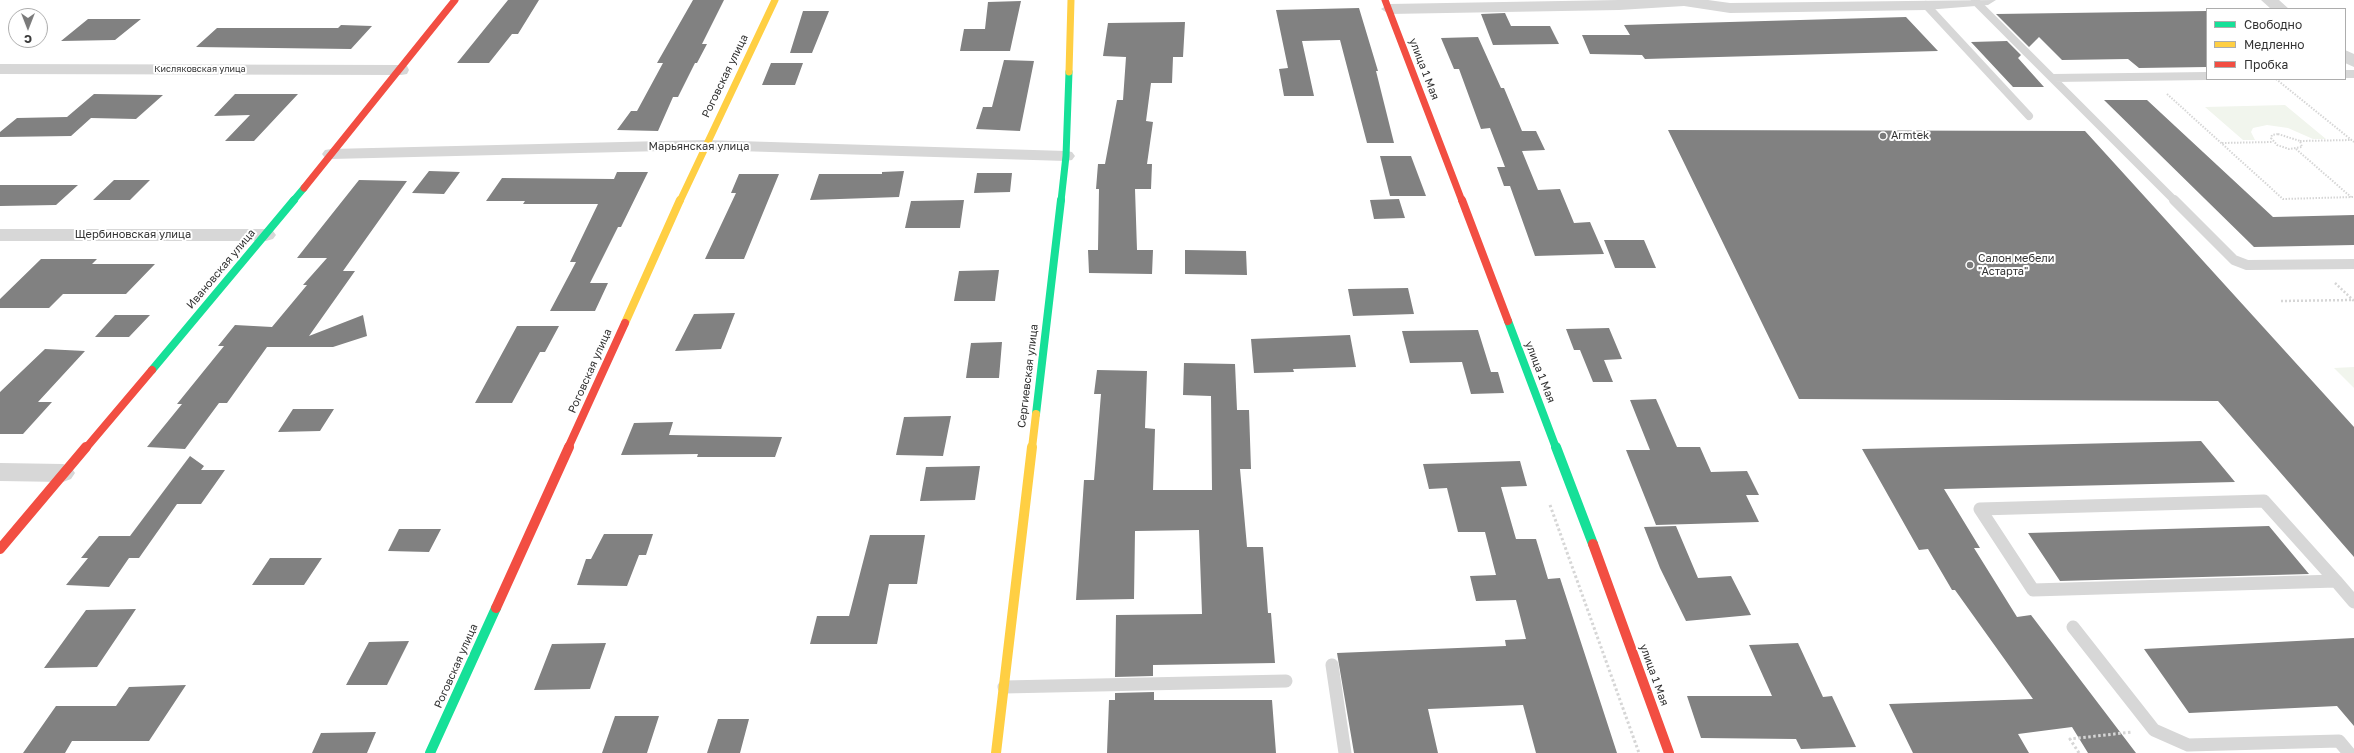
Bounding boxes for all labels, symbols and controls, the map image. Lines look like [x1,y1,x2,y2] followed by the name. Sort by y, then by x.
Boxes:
[8,8,48,48] north arrow
[2206,8,2346,80] legend
[2244,17,2302,32] text: Свободно
[699,32,751,120] street label: Роговская улица
[24,33,32,46] text: С
[1406,36,1442,102] street label: улица 1 Мая
[2244,37,2304,52] text: Медленно
[2244,57,2288,72] text: Пробка
[154,64,246,74] street label: Кисляковская улица
[1891,129,1929,143] place label: Armtek
[1878,131,1888,141] marker: Armtek
[649,140,749,154] street label: Марьянская улица
[184,226,258,312] street label: Ивановская улица
[75,228,191,242] street label: Щербиновская улица
[1978,252,2054,278] place label: Салон мебели "Астарта"
[1965,260,1975,270] marker: Салон мебели "Астарта"
[1015,323,1041,429] street label: Сергиевская улица
[565,327,615,415] street label: Роговская улица
[1522,339,1558,405] street label: улица 1 Мая
[431,622,481,710] street label: Роговская улица
[1637,642,1671,708] street label: улица 1 Мая

